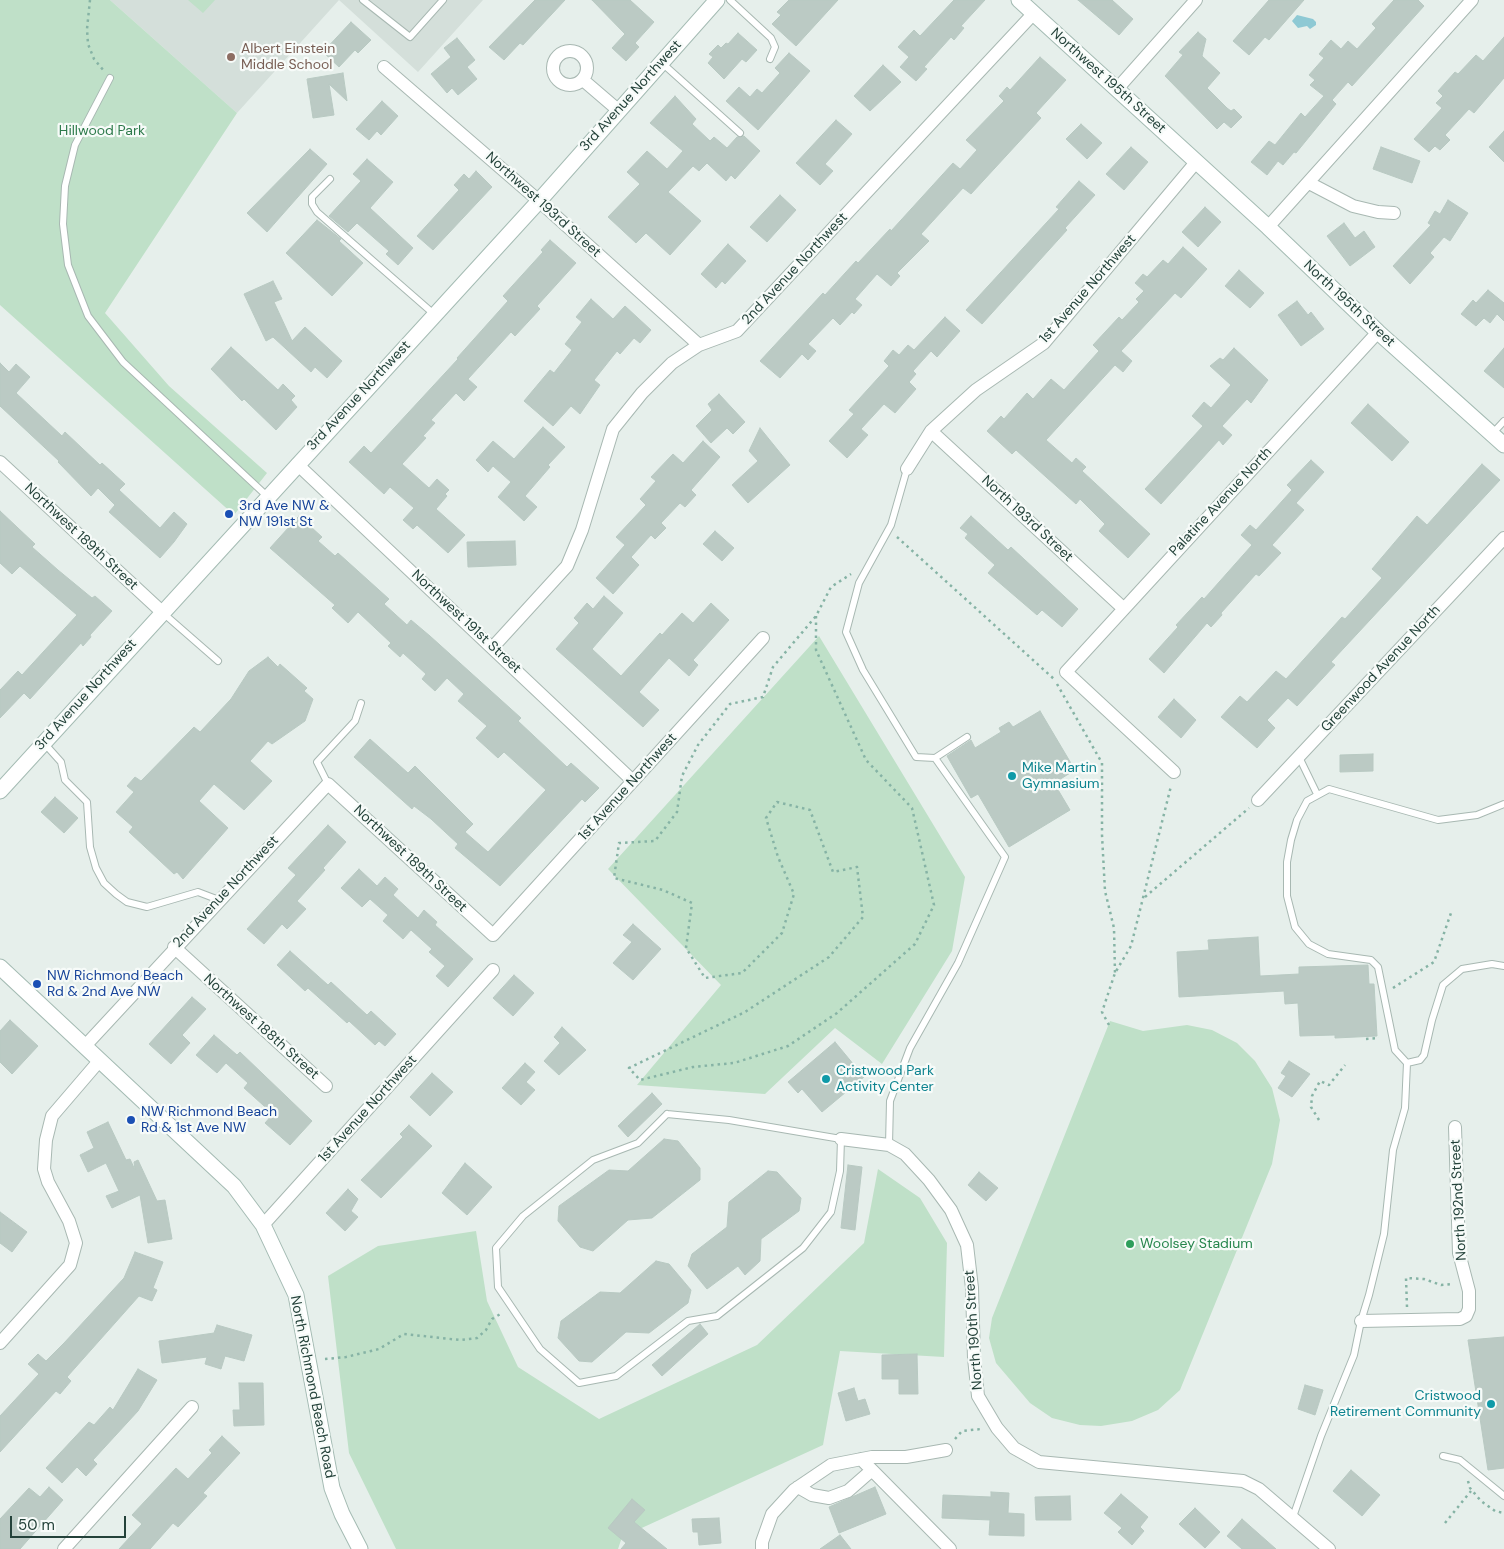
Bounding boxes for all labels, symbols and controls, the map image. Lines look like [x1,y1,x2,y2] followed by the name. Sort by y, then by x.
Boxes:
[1047,25,1169,137] street label: Northwest 195th Street
[576,37,686,155] street label: 3rd Avenue Northwest
[241,41,335,74] place label: Albert Einstein Middle School
[225,51,237,63] marker: Albert Einstein Middle School
[59,123,145,139] park label: Hillwood Park
[482,149,604,261] street label: Northwest 193rd Street
[739,209,851,329] street label: 2nd Avenue Northwest
[1036,231,1140,347] street label: 1st Avenue Northwest
[1300,257,1398,351] street label: North 195th Street
[304,338,414,454] street label: 3rd Avenue Northwest
[1166,444,1276,560] street label: Palatine Avenue North
[978,472,1076,566] street label: North 193rd Street
[21,480,141,594] street label: Northwest 189th Street
[239,498,329,530] place label: 3rd Ave NW & NW 191st St
[223,508,235,520] marker: 3rd Ave NW & NW 191st St
[408,567,524,677] street label: Northwest 191st Street
[1318,602,1444,736] street label: Greenwood Avenue North
[31,636,141,754] street label: 3rd Avenue Northwest
[575,730,681,844] street label: 1st Avenue Northwest
[1022,760,1099,792] place label: Mike Martin Gymnasium
[1006,770,1018,782] marker: Mike Martin Gymnasium
[350,802,470,916] street label: Northwest 189th Street
[170,832,282,952] street label: 2nd Avenue Northwest
[47,968,183,1000] place label: NW Richmond Beach Rd & 2nd Ave NW
[200,971,322,1083] street label: Northwest 188th Street
[31,978,43,990] marker: NW Richmond Beach Rd & 2nd Ave NW
[315,1052,421,1166] street label: 1st Avenue Northwest
[836,1063,934,1096] place label: Cristwood Park Activity Center
[820,1073,832,1085] marker: Cristwood Park Activity Center
[141,1104,277,1136] place label: NW Richmond Beach Rd & 1st Ave NW
[125,1114,137,1126] marker: NW Richmond Beach Rd & 1st Ave NW
[1447,1139,1471,1261] street label: North 192nd Street
[1140,1236,1253,1252] place label: Woolsey Stadium
[1124,1238,1136,1250] marker: Woolsey Stadium
[961,1270,987,1390] street label: North 190th Street
[286,1294,338,1480] street label: North Richmond Beach Road
[1330,1388,1481,1420] place label: Cristwood Retirement Community
[1485,1398,1497,1410] marker: Cristwood Retirement Community
[12,1506,129,1538] scale bar
[18,1515,55,1535] text: 50 m

